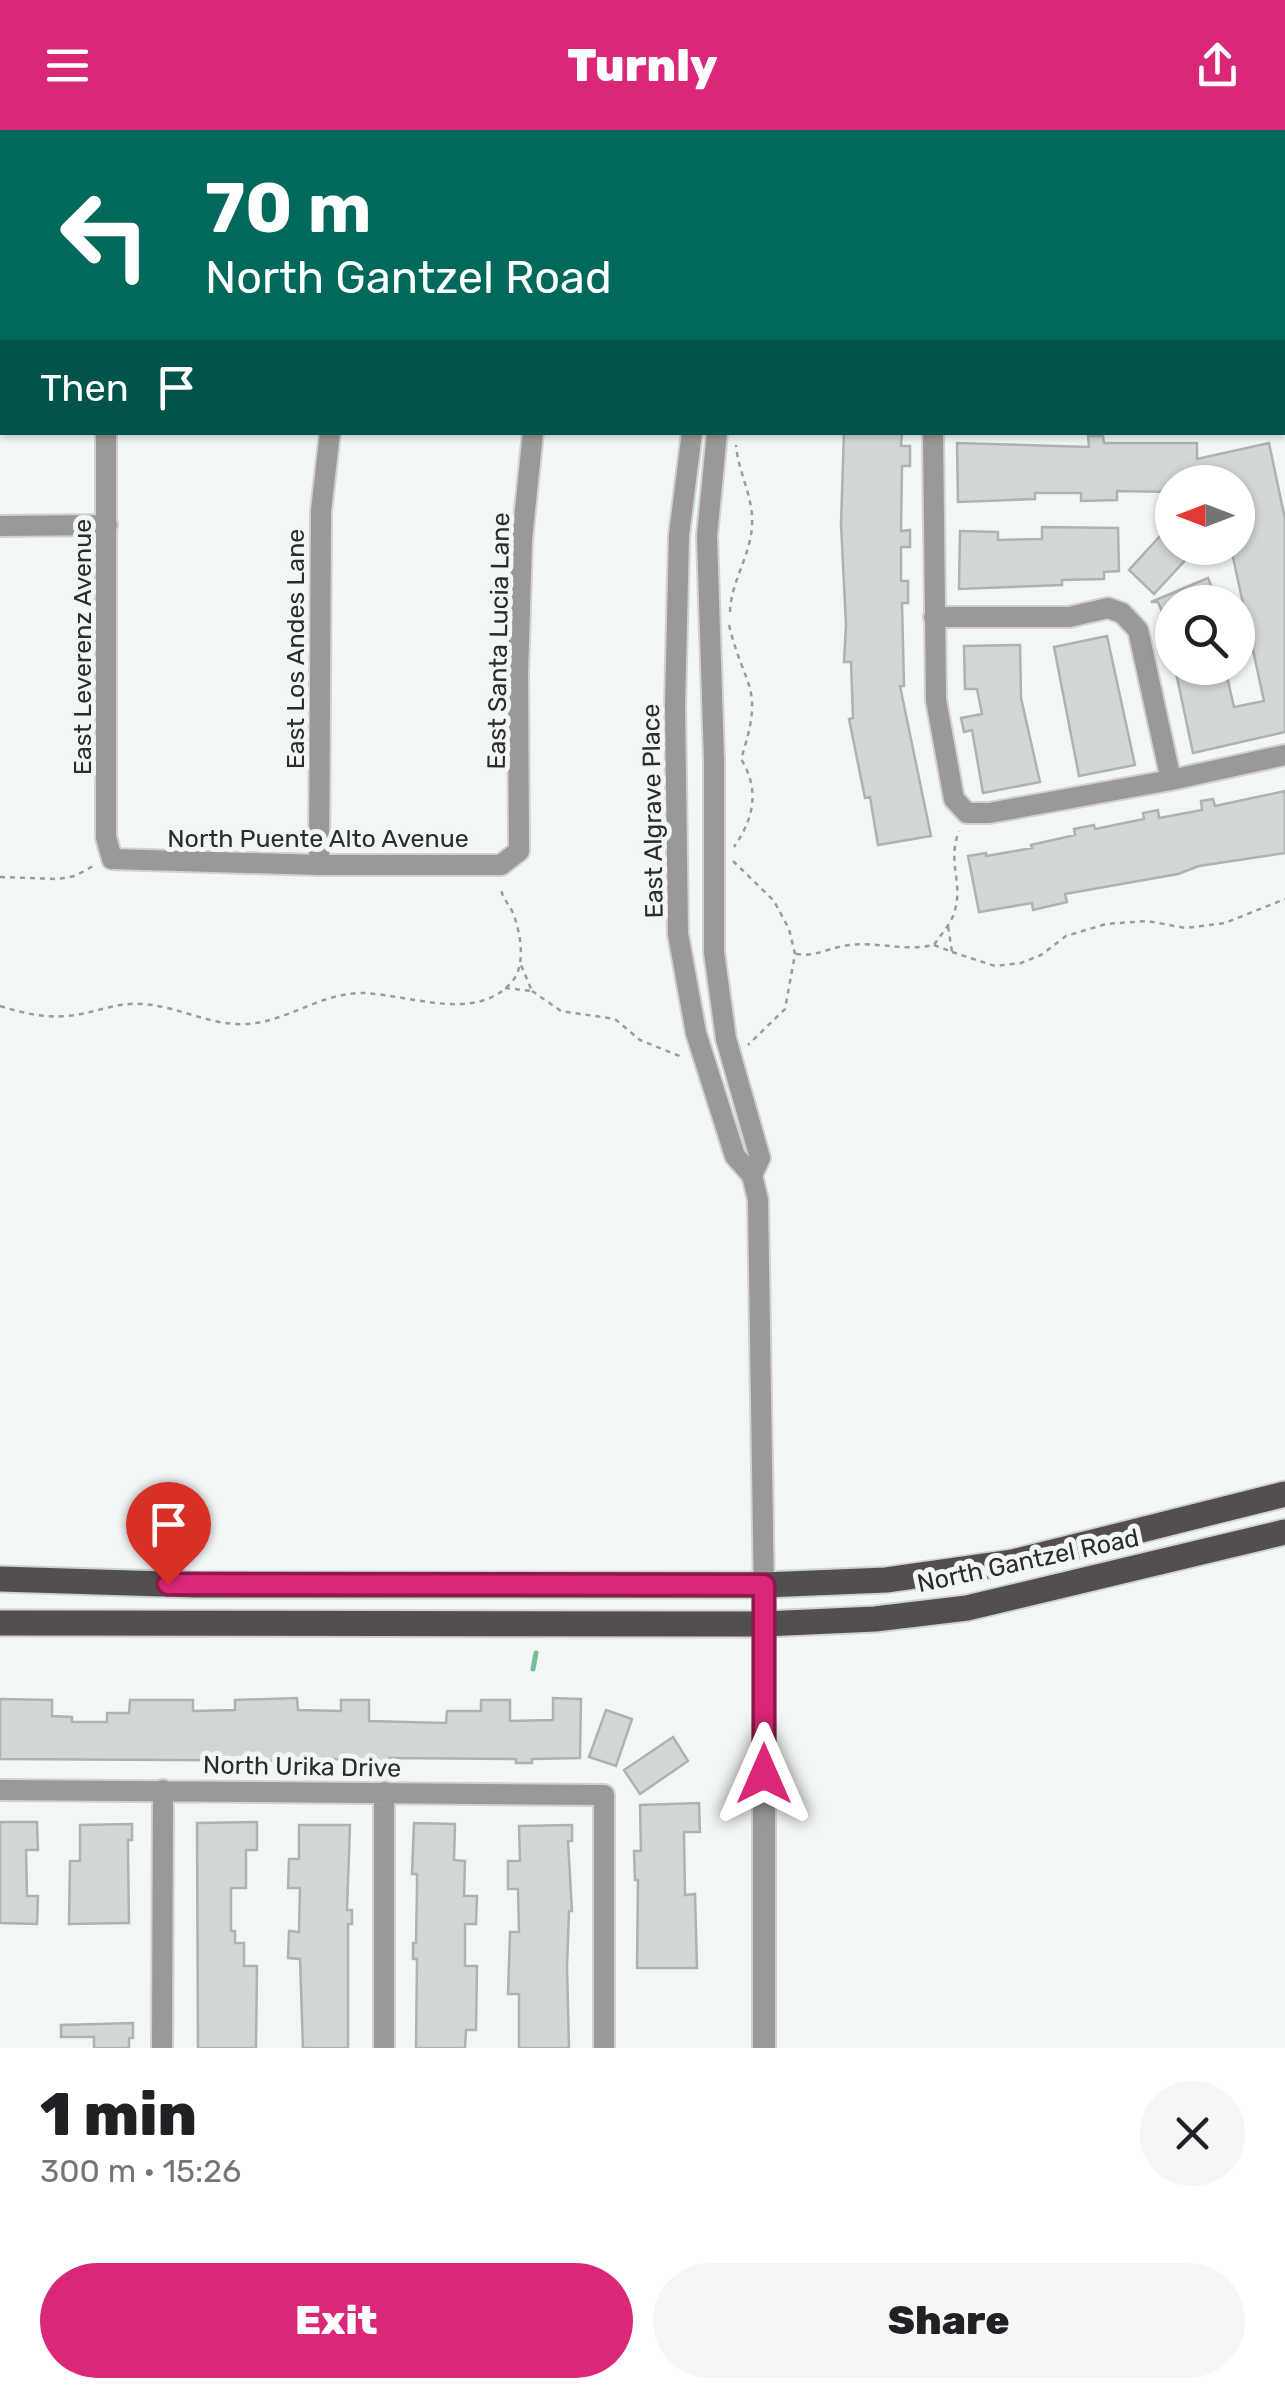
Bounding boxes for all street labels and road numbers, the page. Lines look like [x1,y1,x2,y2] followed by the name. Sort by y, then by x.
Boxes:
[482,512,515,770] street label: East Santa Lucia Lane
[68,519,97,775] street label: East Leverenz Avenue
[281,529,310,769] street label: East Los Andes Lane
[636,703,669,919] street label: East Algrave Place
[167,824,469,853] street label: North Puente Alto Avenue
[915,1523,1142,1598] street label: North Gantzel Road
[203,1750,401,1783] street label: North Urika Drive

